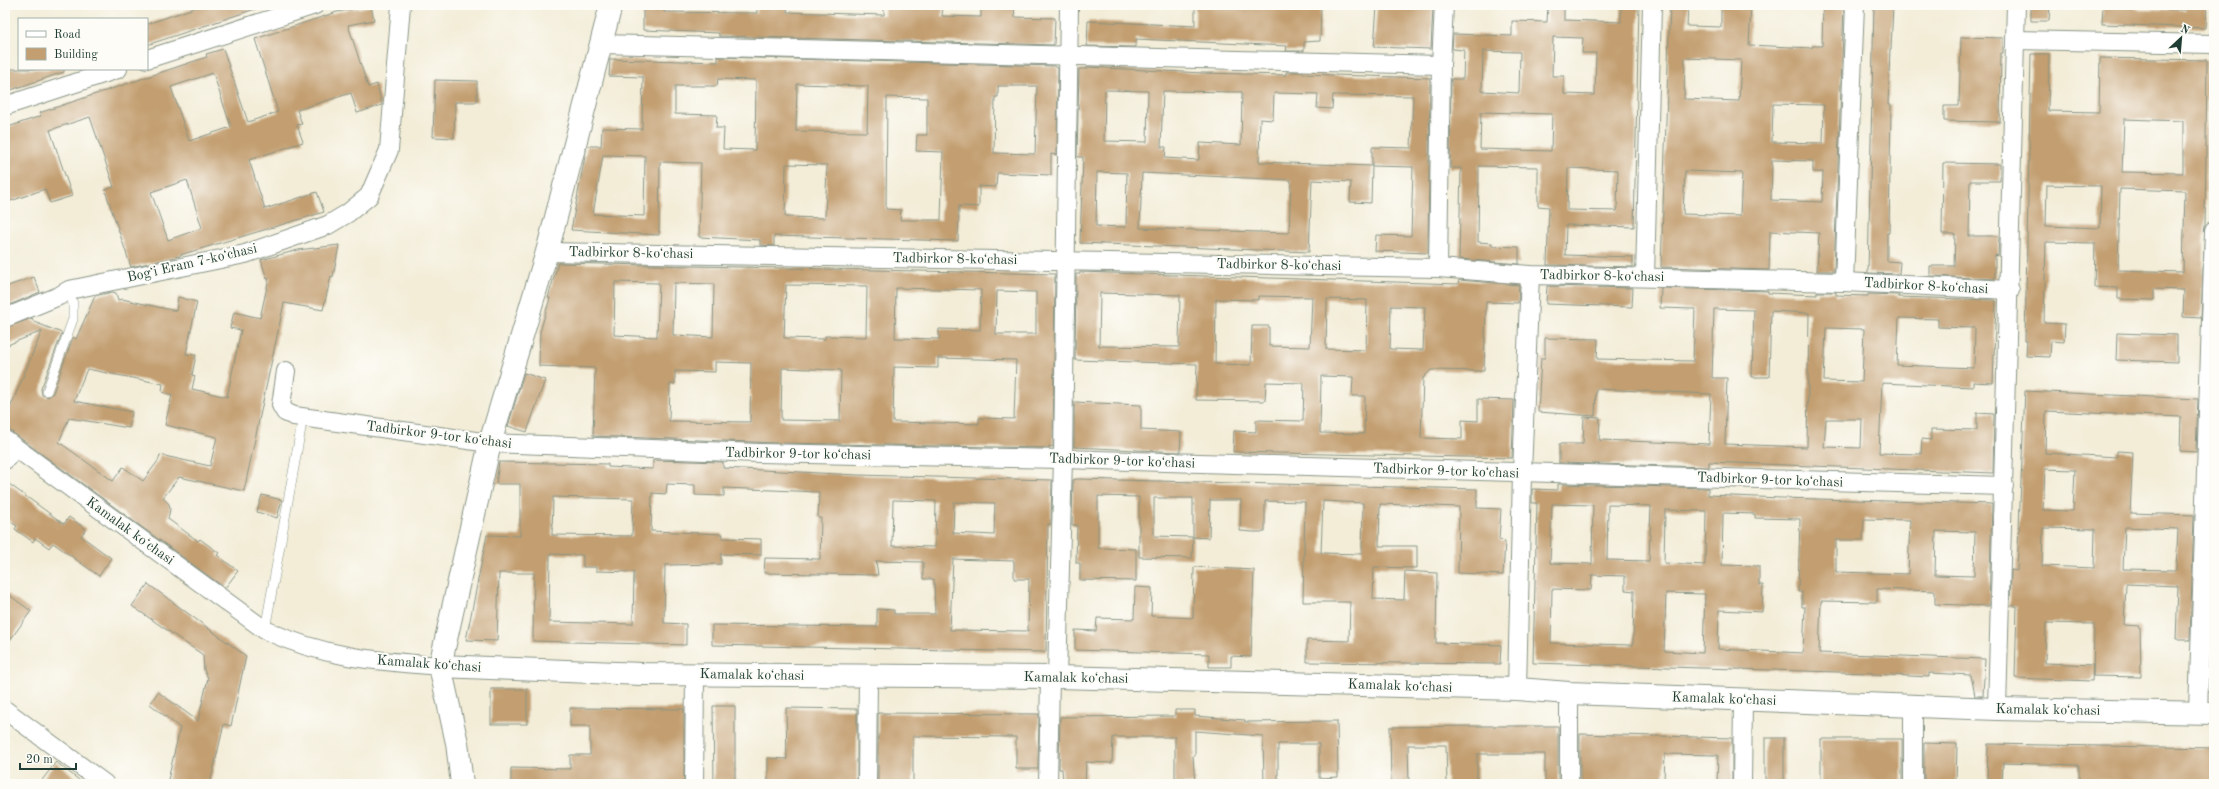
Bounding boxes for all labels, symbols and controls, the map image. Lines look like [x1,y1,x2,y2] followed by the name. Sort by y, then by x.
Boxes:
[18,18,148,70] legend
[2161,18,2201,58] north arrow
[2179,24,2191,37] text: N
[54,29,81,41] text: Road
[54,49,98,61] text: Building
[125,240,258,285] street label: Bogʻi Eram 7-koʻchasi
[568,244,694,261] street label: Tadbirkor 8-koʻchasi
[892,250,1018,267] street label: Tadbirkor 8-koʻchasi
[1216,256,1342,273] street label: Tadbirkor 8-koʻchasi
[1539,267,1665,284] street label: Tadbirkor 8-koʻchasi
[1863,275,1989,296] street label: Tadbirkor 8-koʻchasi
[365,418,513,451] street label: Tadbirkor 9-tor koʻchasi
[725,445,872,462] street label: Tadbirkor 9-tor koʻchasi
[1049,450,1196,471] street label: Tadbirkor 9-tor koʻchasi
[1373,460,1520,481] street label: Tadbirkor 9-tor koʻchasi
[1697,469,1844,490] street label: Tadbirkor 9-tor koʻchasi
[83,494,177,568] street label: Kamalak koʻchasi
[376,652,482,675] street label: Kamalak koʻchasi
[699,666,805,683] street label: Kamalak koʻchasi
[1023,669,1129,686] street label: Kamalak koʻchasi
[1347,676,1453,695] street label: Kamalak koʻchasi
[1671,689,1777,708] street label: Kamalak koʻchasi
[1995,701,2101,718] street label: Kamalak koʻchasi
[20,745,76,771] scale bar
[26,754,53,766] text: 20 m

